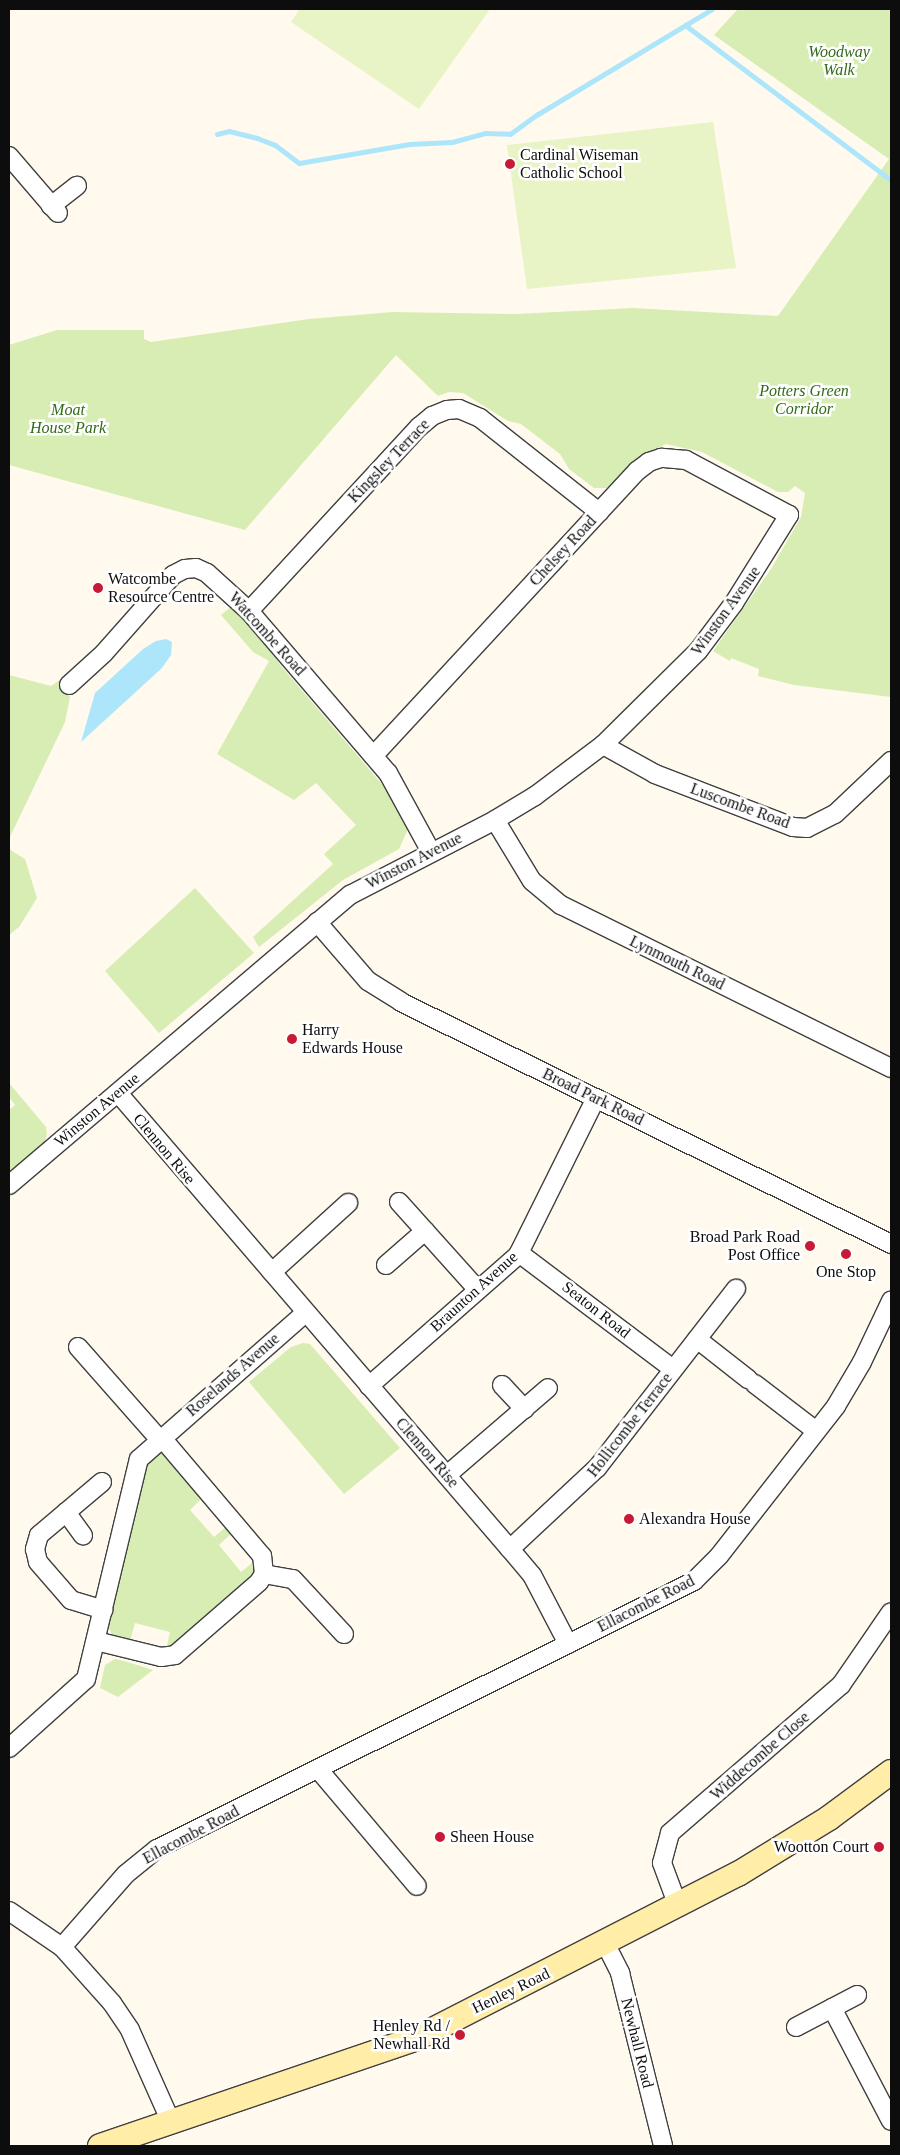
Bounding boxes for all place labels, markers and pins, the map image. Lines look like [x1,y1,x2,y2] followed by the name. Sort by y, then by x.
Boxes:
[520,145,639,183] place label: Cardinal Wiseman Catholic School
[504,158,516,170] marker: Cardinal Wiseman Catholic School
[108,569,214,607] place label: Watcombe Resource Centre
[92,582,104,594] marker: Watcombe Resource Centre
[302,1020,403,1058] place label: Harry Edwards House
[286,1033,298,1045] marker: Harry Edwards House
[690,1227,800,1265] place label: Broad Park Road Post Office
[804,1240,816,1252] marker: Broad Park Road Post Office
[840,1248,852,1260] marker: One Stop
[816,1262,876,1282] place label: One Stop
[639,1509,751,1529] place label: Alexandra House
[623,1513,635,1525] marker: Alexandra House
[450,1827,534,1847] place label: Sheen House
[434,1831,446,1843] marker: Sheen House
[774,1837,869,1857] place label: Wootton Court
[873,1841,885,1853] marker: Wootton Court
[373,2016,450,2054] place label: Henley Rd / Newhall Rd
[454,2029,466,2041] marker: Henley Rd / Newhall Rd

